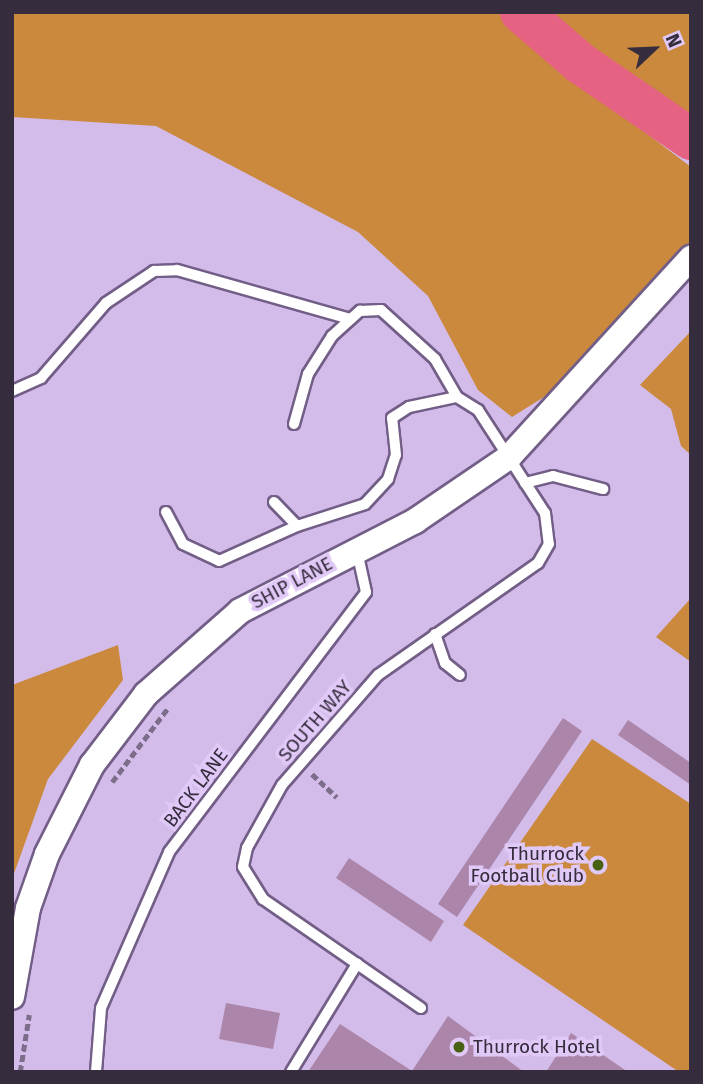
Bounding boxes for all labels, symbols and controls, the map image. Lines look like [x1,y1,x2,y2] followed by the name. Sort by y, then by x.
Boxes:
[619,14,689,84] north arrow
[661,30,687,51] text: N
[248,552,336,614] street label: SHIP LANE
[274,676,356,766] street label: SOUTH WAY
[159,744,233,832] street label: BACK LANE
[471,843,584,887] place label: Thurrock Football Club
[590,857,606,873] marker: Thurrock Football Club
[473,1036,601,1058] place label: Thurrock Hotel
[451,1039,467,1055] marker: Thurrock Hotel

